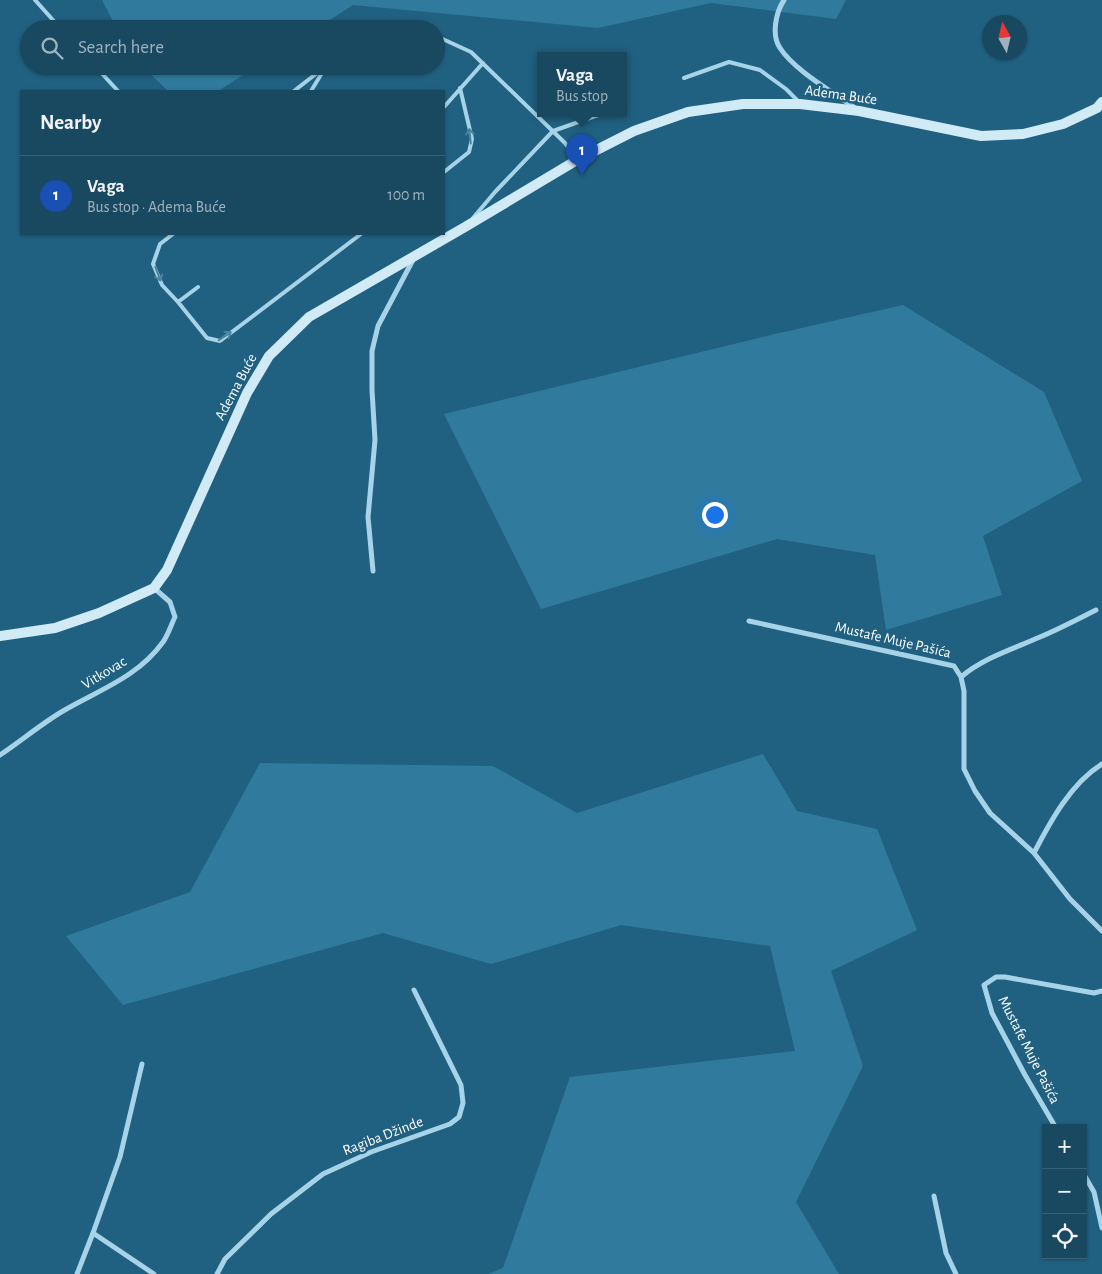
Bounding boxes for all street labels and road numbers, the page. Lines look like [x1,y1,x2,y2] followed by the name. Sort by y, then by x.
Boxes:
[804,83,878,108] street label: Adema Buće
[212,351,260,423] street label: Adema Buće
[834,619,953,661] street label: Mustafe Muje Pašića
[79,654,129,692] street label: Vitkovac
[995,994,1063,1106] street label: Mustafe Muje Pašića
[341,1114,425,1158] street label: Ragiba Džinde

